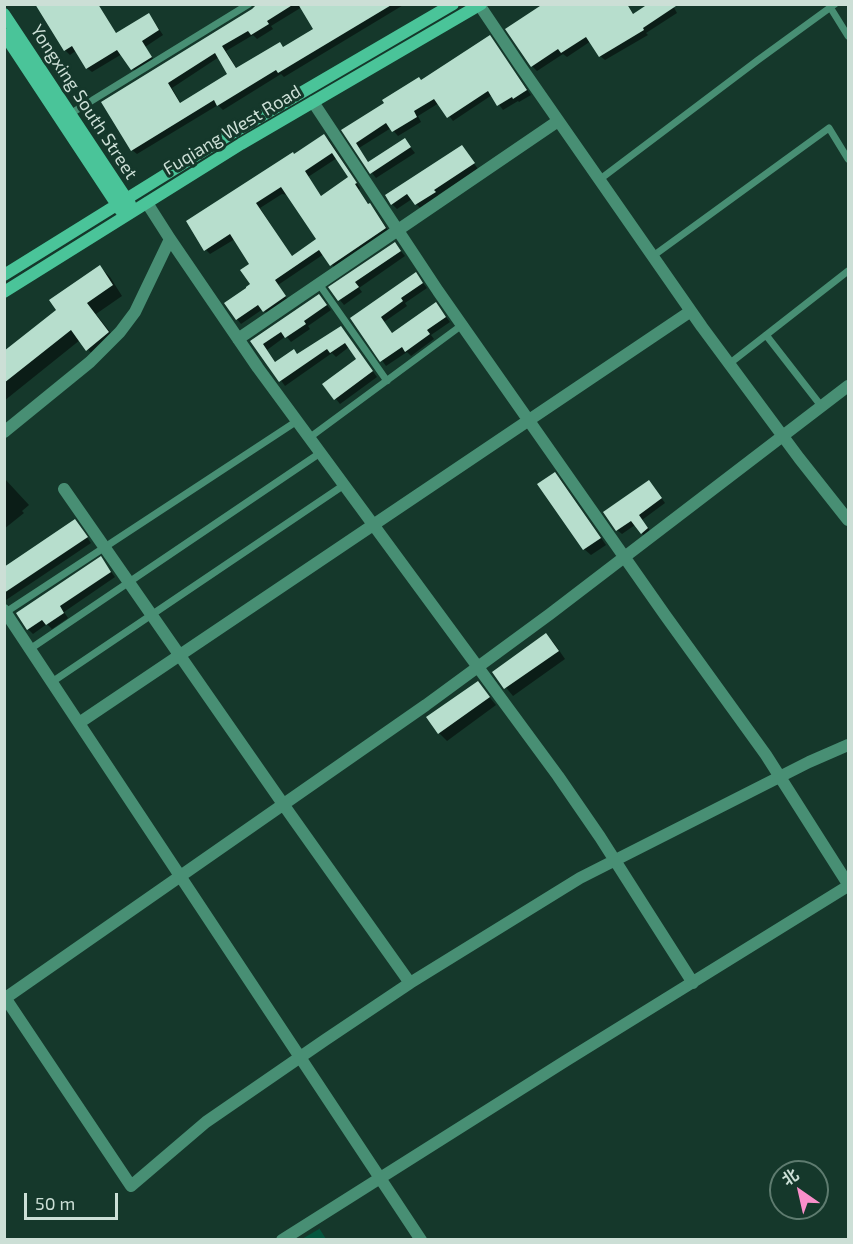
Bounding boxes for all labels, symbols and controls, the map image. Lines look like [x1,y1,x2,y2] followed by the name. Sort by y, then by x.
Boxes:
[26,21,142,183] street label: Yongxing South Street
[159,80,305,180] street label: Fuqiang West Road
[769,1160,829,1220] north arrow
[778,1164,802,1189] text: 北
[27,1181,122,1219] scale bar
[35,1192,75,1214] text: 50 m

